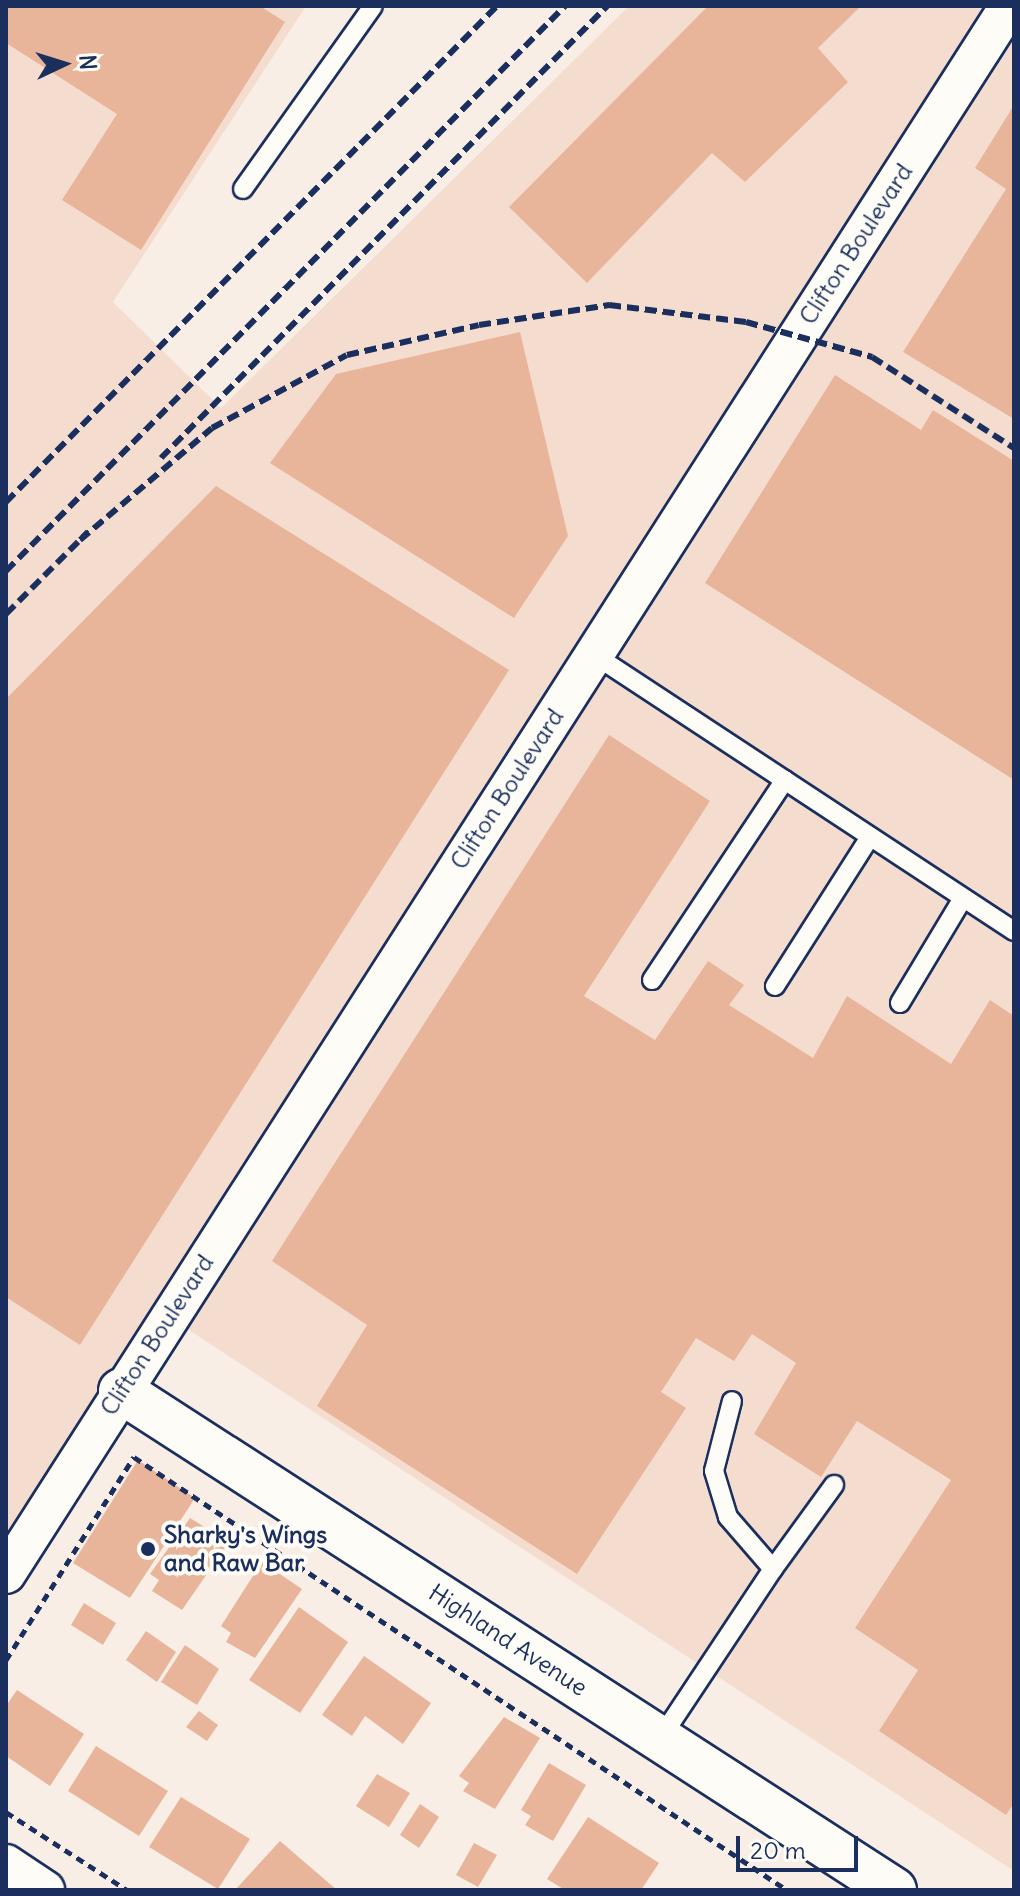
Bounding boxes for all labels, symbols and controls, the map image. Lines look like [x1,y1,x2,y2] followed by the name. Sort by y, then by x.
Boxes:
[24,24,104,104] north arrow
[73,54,102,71] text: N
[793,158,919,330] street label: Clifton Boulevard
[444,703,570,875] street label: Clifton Boulevard
[94,1249,220,1421] street label: Clifton Boulevard
[164,1521,327,1577] place label: Sharky's Wings and Raw Bar
[139,1540,157,1558] marker: Sharky's Wings and Raw Bar
[423,1578,593,1702] street label: Highland Avenue
[740,1820,862,1870] scale bar
[750,1835,806,1865] text: 20 m

